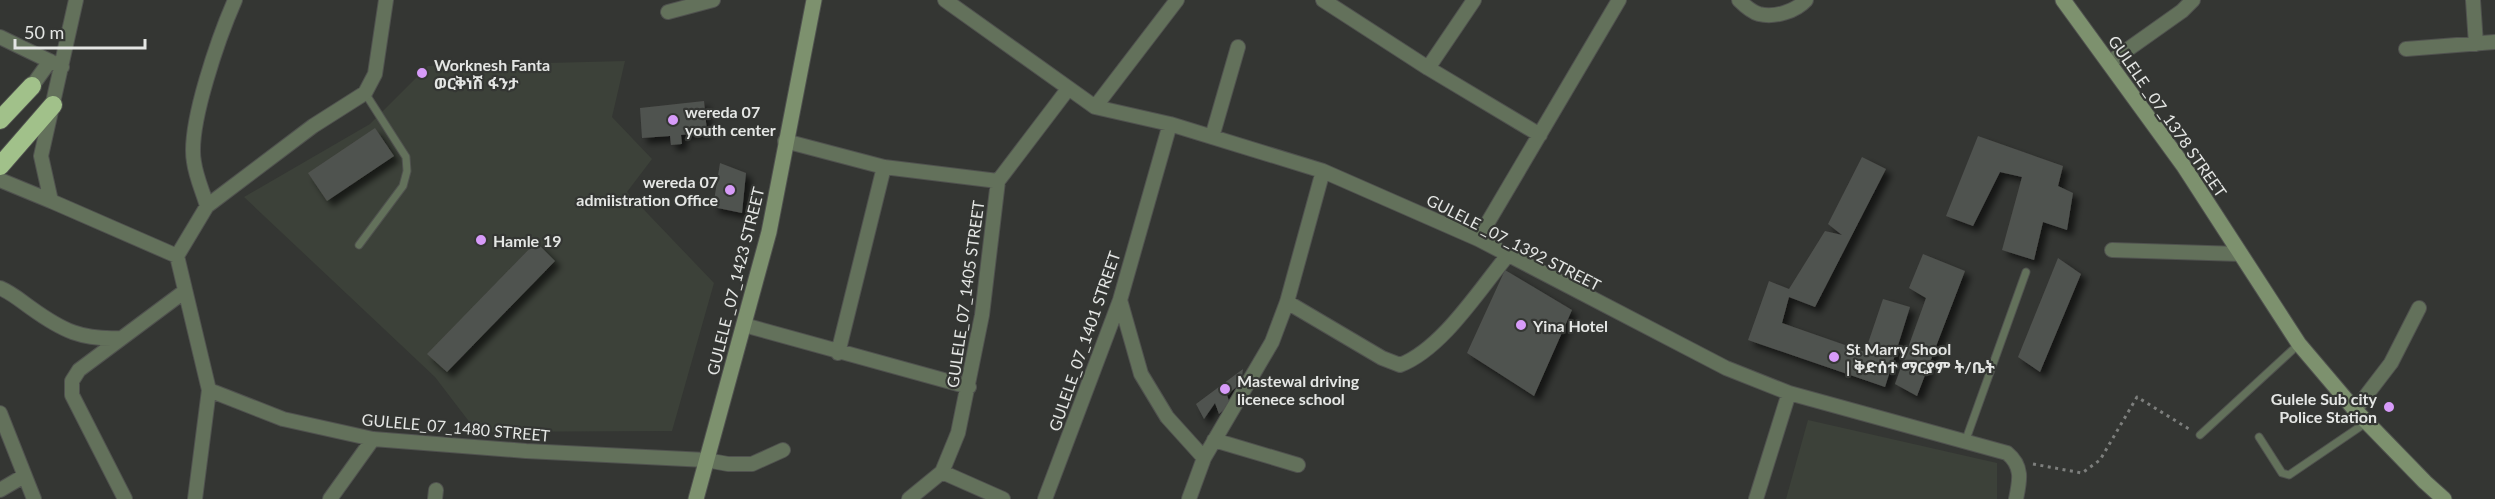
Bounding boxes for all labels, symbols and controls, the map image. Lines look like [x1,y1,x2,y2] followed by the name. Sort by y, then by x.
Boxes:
[15,12,146,50] scale bar
[24,21,64,43] text: 50 m
[2105,31,2231,201] street label: GULELE _07_1378 STREET
[434,55,550,92] place label: Worknesh Fanta ወርቅነሽ ፋንታ
[415,66,429,80] marker: Worknesh Fanta ወርቅነሽ ፋንታ
[685,102,776,139] place label: wereda 07 youth center
[666,113,680,127] marker: wereda 07 youth center
[576,172,718,209] place label: wereda 07 admiistration Office
[723,183,737,197] marker: wereda 07 admiistration Office
[702,185,768,377] street label: GULELE _07_1423 STREET
[1424,190,1605,295] street label: GULELE _07_1392 STREET
[942,199,988,389] street label: GULELE_07_1405 STREET
[493,231,562,250] place label: Hamle 19
[474,233,488,247] marker: Hamle 19
[1044,248,1124,433] street label: GULELE_07_1401 STREET
[1532,316,1608,335] place label: Yina Hotel
[1514,318,1528,332] marker: Yina Hotel
[1846,339,1995,376] place label: St Marry Shool | ቅድሰተ ማርያም ት/ቤት
[1827,350,1841,364] marker: St Marry Shool | ቅድሰተ ማርያም ት/ቤት
[1237,371,1360,408] place label: Mastewal driving licenece school
[1218,382,1232,396] marker: Mastewal driving licenece school
[2271,389,2378,426] place label: Gulele Sub city Police Station
[2382,400,2396,414] marker: Gulele Sub city Police Station
[361,409,551,445] street label: GULELE_07_1480 STREET

